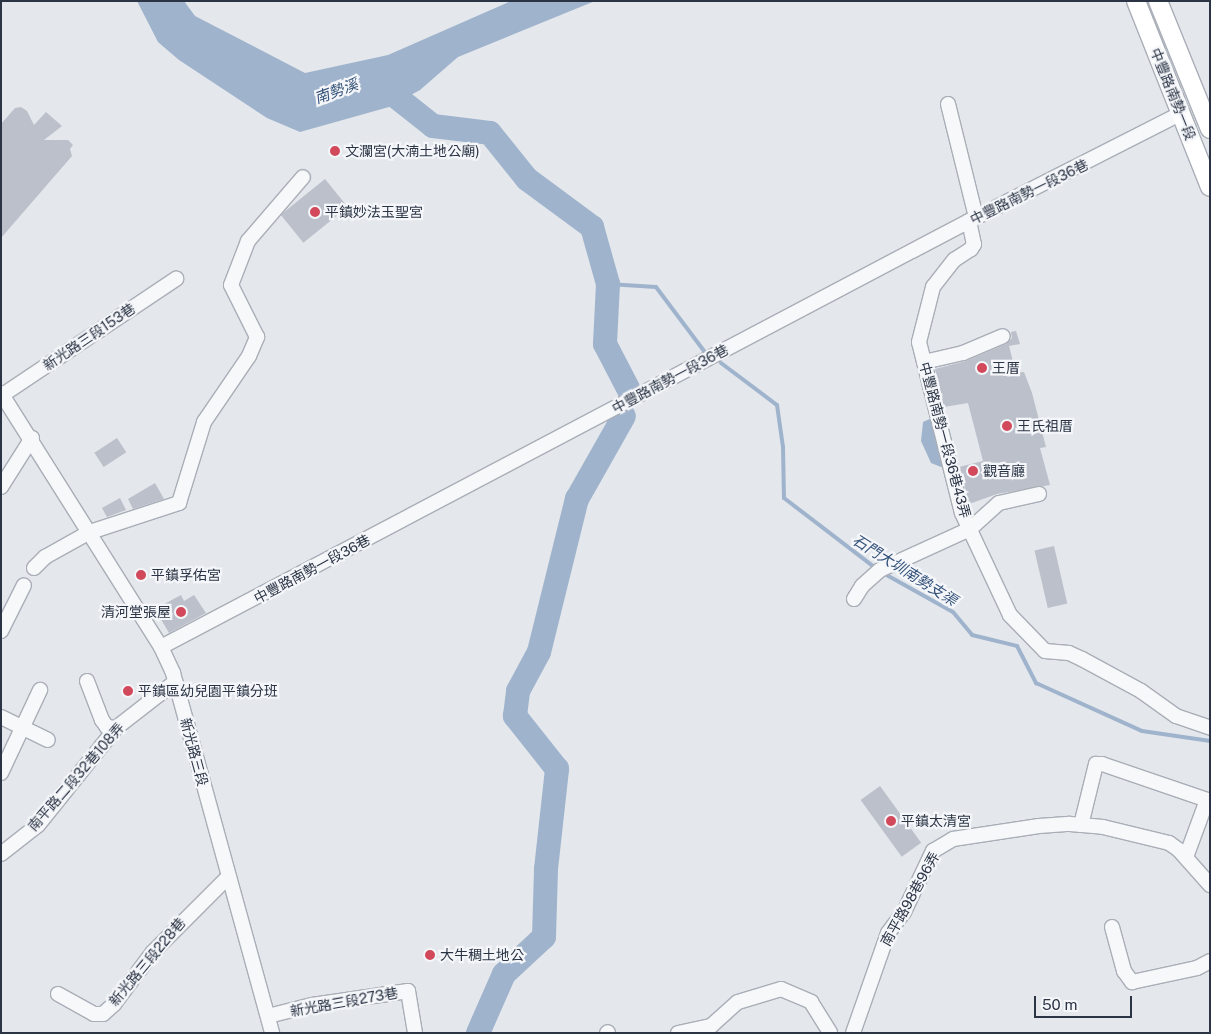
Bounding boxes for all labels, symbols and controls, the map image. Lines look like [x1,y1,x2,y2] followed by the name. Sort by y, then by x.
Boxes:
[1147,45,1199,143] street label: 中豐路南勢一段
[312,75,360,107] water label: 南勢溪
[345,143,480,159] place label: 文瀾宮(大湳土地公廟)
[329,145,341,157] marker: 文瀾宮(大湳土地公廟)
[967,156,1091,228] street label: 中豐路南勢一段36巷
[325,204,423,220] place label: 平鎮妙法玉聖宮
[309,206,321,218] marker: 平鎮妙法玉聖宮
[40,300,138,374] street label: 新光路三段153巷
[609,341,731,417] street label: 中豐路南勢一段36巷
[916,360,974,520] street label: 中豐路南勢一段36巷43弄
[992,360,1020,376] place label: 王厝
[976,362,988,374] marker: 王厝
[1017,418,1073,434] place label: 王氏祖厝
[1001,420,1013,432] marker: 王氏祖厝
[983,463,1025,479] place label: 觀音廳
[967,465,979,477] marker: 觀音廳
[251,531,373,607] street label: 中豐路南勢一段36巷
[849,531,961,609] water label: 石門大圳南勢支渠
[151,567,221,583] place label: 平鎮孚佑宮
[135,569,147,581] marker: 平鎮孚佑宮
[101,604,171,620] place label: 清河堂張屋
[175,606,187,618] marker: 清河堂張屋
[138,683,278,699] place label: 平鎮區幼兒園平鎮分班
[122,685,134,697] marker: 平鎮區幼兒園平鎮分班
[177,716,211,788] street label: 新光路三段
[24,719,128,835] street label: 南平路二段32巷108弄
[901,813,971,829] place label: 平鎮太清宮
[885,815,897,827] marker: 平鎮太清宮
[877,849,943,949] street label: 南平路98巷96弄
[105,915,189,1009] street label: 新光路三段228巷
[440,947,524,963] place label: 大牛稠土地公
[424,949,436,961] marker: 大牛稠土地公
[289,984,399,1020] street label: 新光路三段273巷
[1036,986,1134,1018] scale bar
[1042,996,1077,1013] text: 50 m

